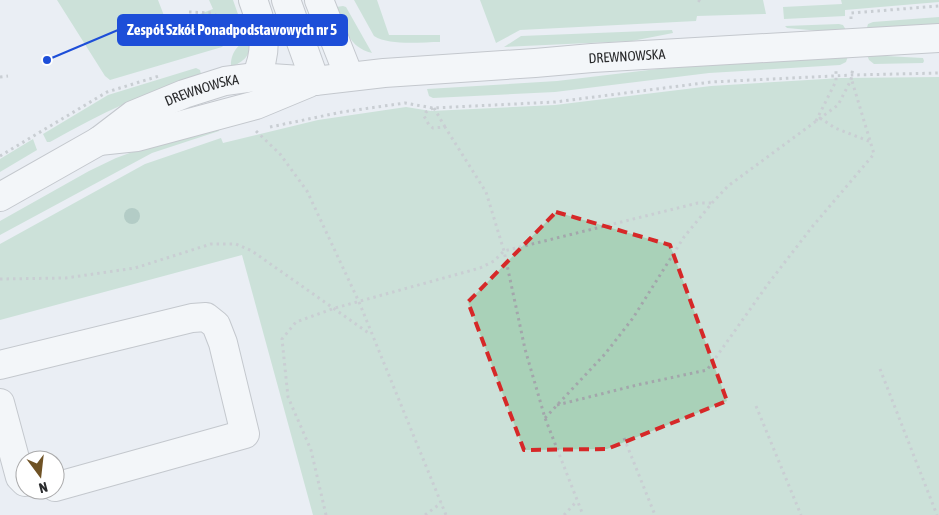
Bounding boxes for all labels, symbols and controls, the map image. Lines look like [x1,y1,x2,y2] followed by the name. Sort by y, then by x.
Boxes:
[118,15,347,45] callout: Zespół Szkół Ponadpodstawowych nr 5
[127,21,337,38] text: Zespół Szkół Ponadpodstawowych nr 5
[588,46,666,66] street label: DREWNOWSKA
[162,71,240,109] street label: DREWNOWSKA
[15,450,65,500] north arrow
[37,479,49,496] text: N

